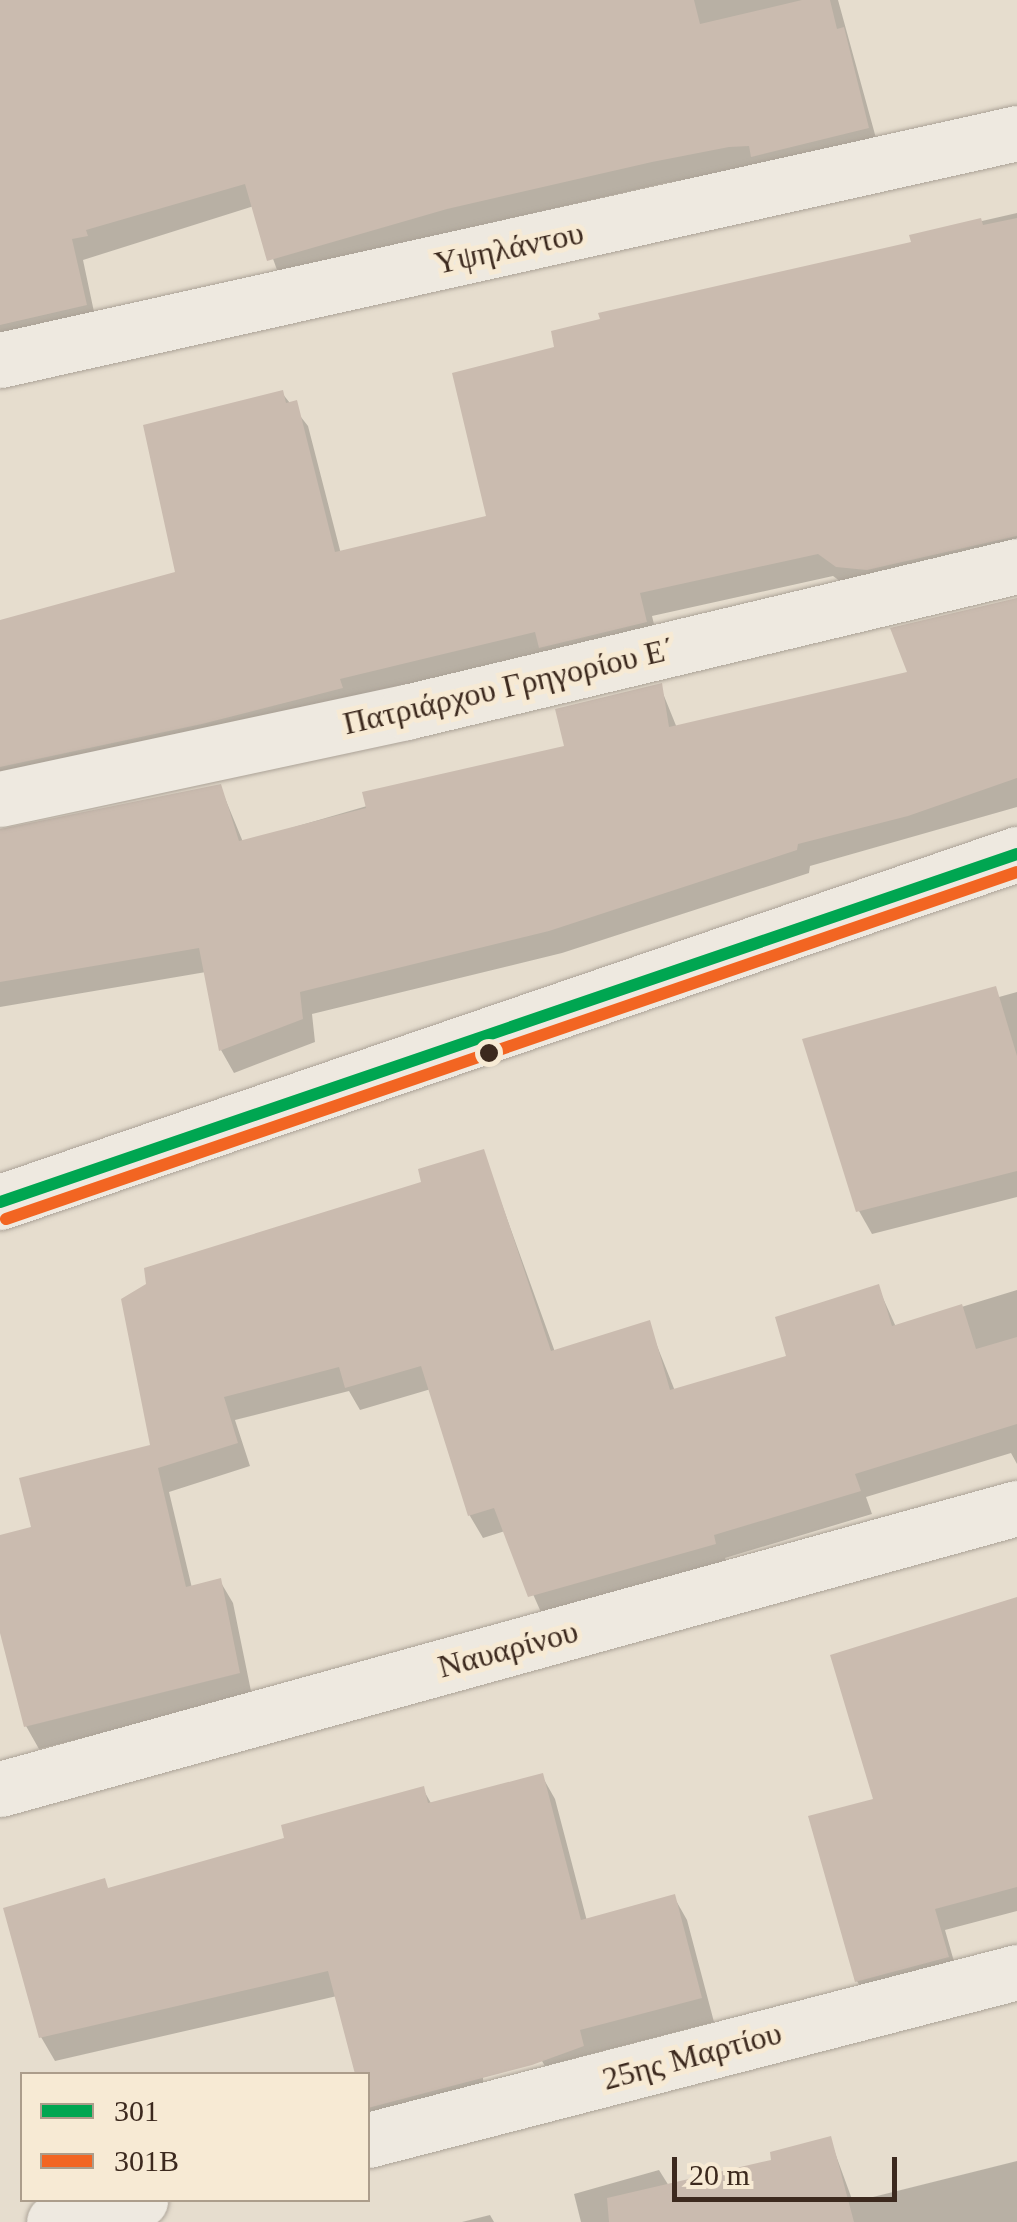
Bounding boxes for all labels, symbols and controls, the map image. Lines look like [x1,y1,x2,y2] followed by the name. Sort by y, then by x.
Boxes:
[431,213,587,283] street label: Υψηλάντου
[339,629,679,743] street label: Πατριάρχου Γρηγορίου Ε΄
[479,1043,499,1063] unlabelled marker
[434,1612,582,1686] street label: Ναυαρίνου
[598,2014,786,2098] street label: 25ης Μαρτίου
[20,2072,370,2202] legend
[114,2094,159,2127] text: 301
[677,2137,902,2199] scale bar
[114,2144,179,2177] text: 301B
[689,2158,750,2191] text: 20 m

